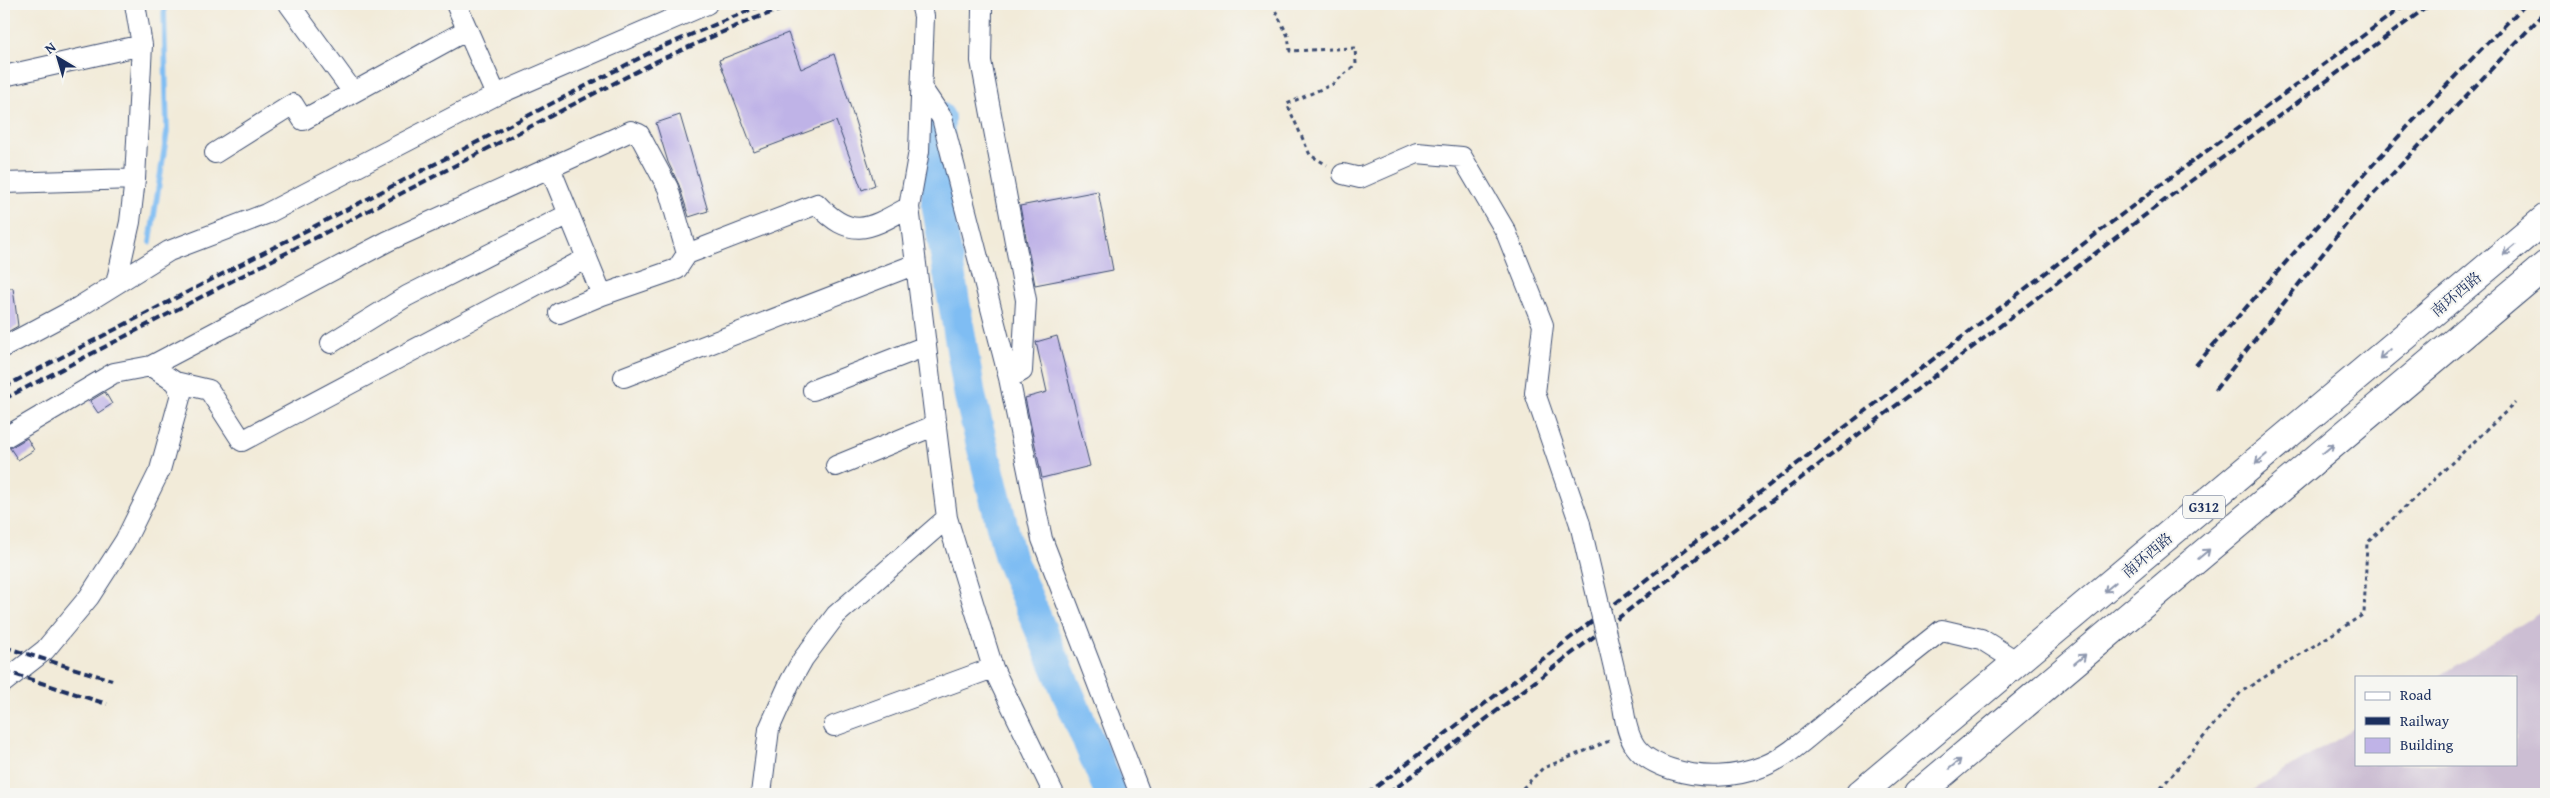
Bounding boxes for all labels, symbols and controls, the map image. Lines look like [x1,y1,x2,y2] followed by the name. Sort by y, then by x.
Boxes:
[32,32,82,82] north arrow
[40,37,60,59] text: N
[2503,244,2516,255] one-way arrow
[2426,267,2486,321] street label: 南环西路
[2378,349,2391,360] one-way arrow
[2321,444,2334,455] one-way arrow
[2254,454,2267,465] one-way arrow
[2183,496,2225,518] road number: G312
[2117,528,2177,582] street label: 南环西路
[2197,549,2210,560] one-way arrow
[2103,581,2116,592] one-way arrow
[2073,653,2086,664] one-way arrow
[2355,676,2518,766] legend
[2400,684,2431,705] text: Road
[2400,710,2450,731] text: Railway
[2400,734,2454,755] text: Building
[1949,758,1962,769] one-way arrow

